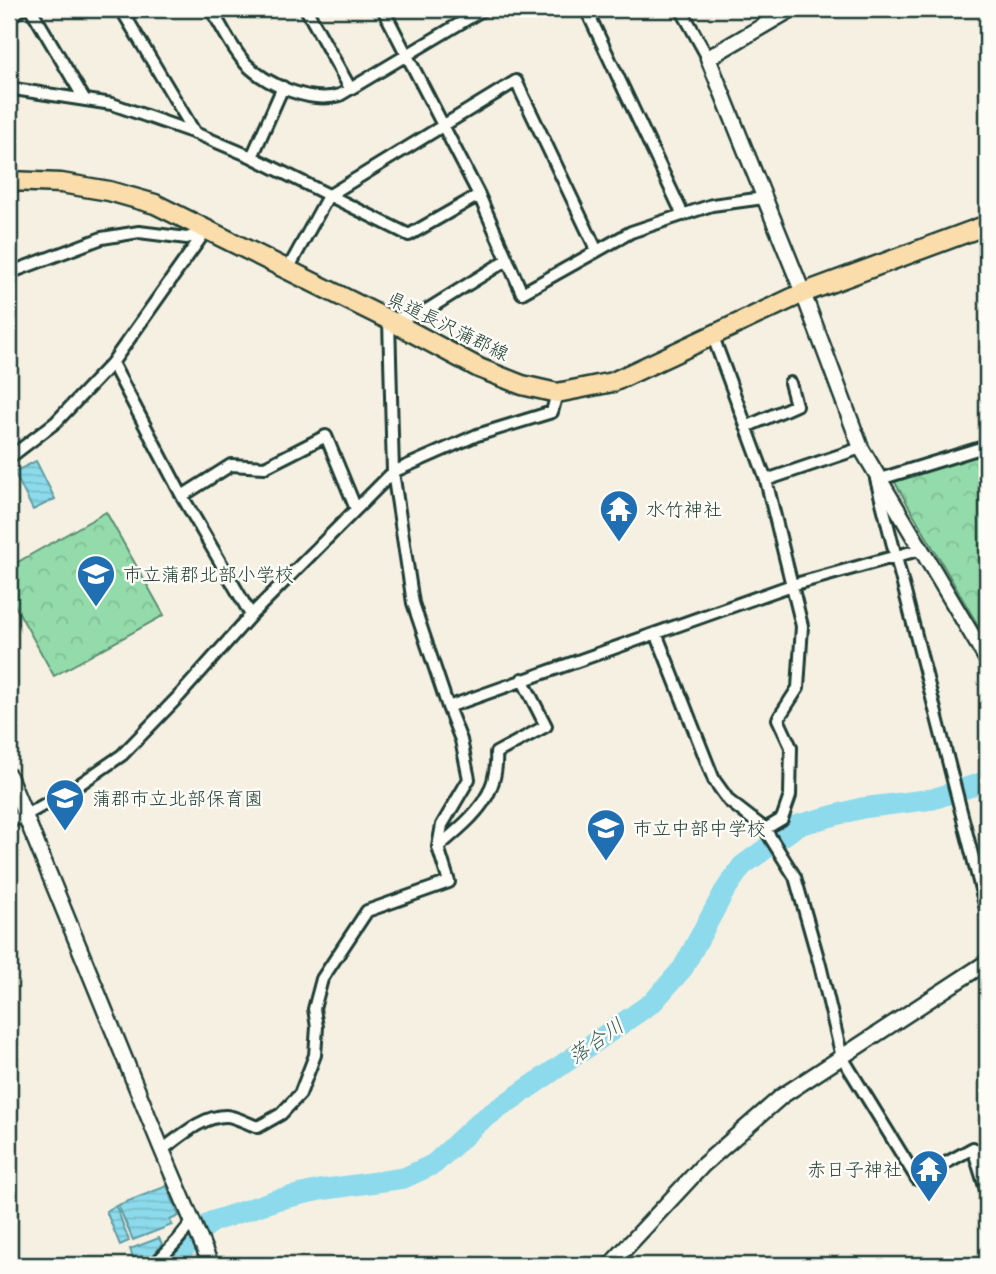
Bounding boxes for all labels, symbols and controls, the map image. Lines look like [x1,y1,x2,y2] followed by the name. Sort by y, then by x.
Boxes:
[383,286,513,366] street label: 県道長沢蒲郡線
[598,488,640,543] temple icon: 水竹神社
[646,497,722,522] place label: 水竹神社
[75,553,117,608] school or university icon: 市立蒲郡北部小学校
[123,562,294,587] place label: 市立蒲郡北部小学校
[44,777,86,832] school or university icon: 蒲郡市立北部保育園
[92,786,263,811] place label: 蒲郡市立北部保育園
[585,807,627,862] school or university icon: 市立中部中学校
[633,816,766,841] place label: 市立中部中学校
[562,1011,630,1071] water label: 落合川
[908,1148,950,1203] temple icon: 赤日子神社
[807,1157,902,1182] place label: 赤日子神社

